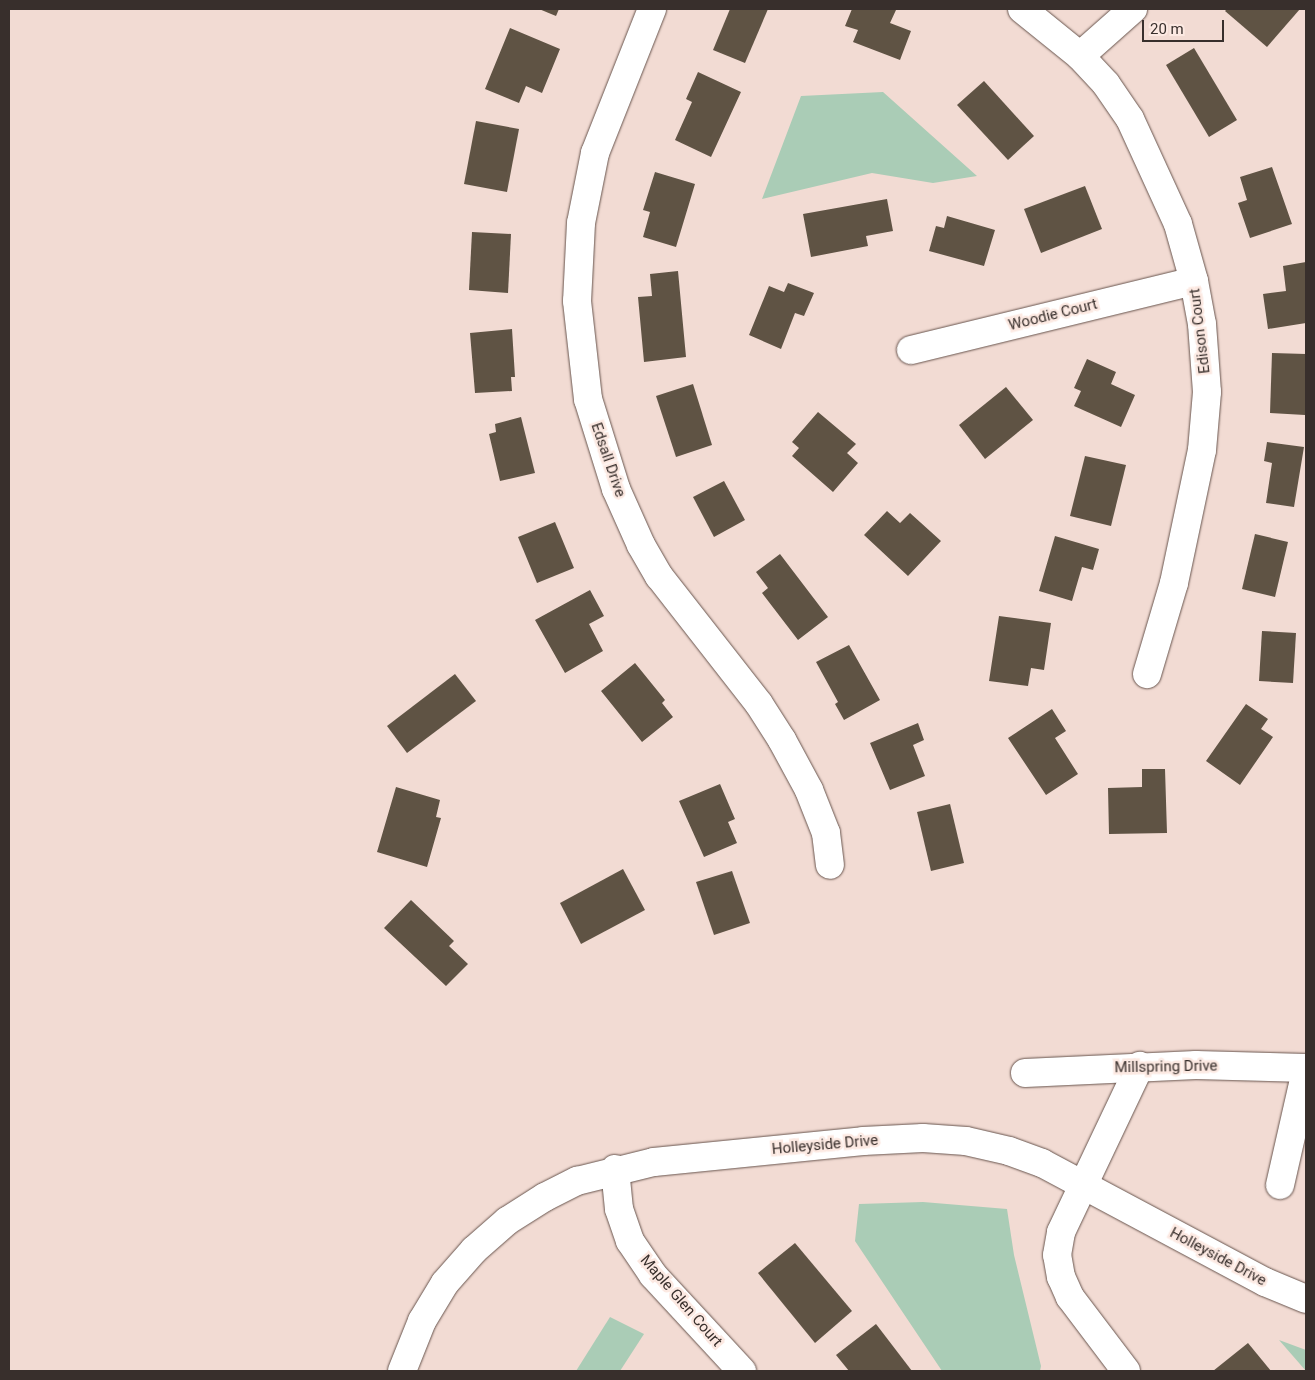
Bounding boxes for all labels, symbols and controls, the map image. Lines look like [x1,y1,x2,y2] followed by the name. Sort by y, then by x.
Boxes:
[1145,10,1228,42] scale bar
[1150,20,1184,38] text: 20 m
[1186,287,1214,375] street label: Edison Court
[1007,295,1099,335] street label: Woodie Court
[587,420,629,500] street label: Edsall Drive
[1114,1057,1218,1077] street label: Millspring Drive
[771,1131,879,1159] street label: Holleyside Drive
[1167,1224,1269,1290] street label: Holleyside Drive
[636,1251,726,1351] street label: Maple Glen Court

